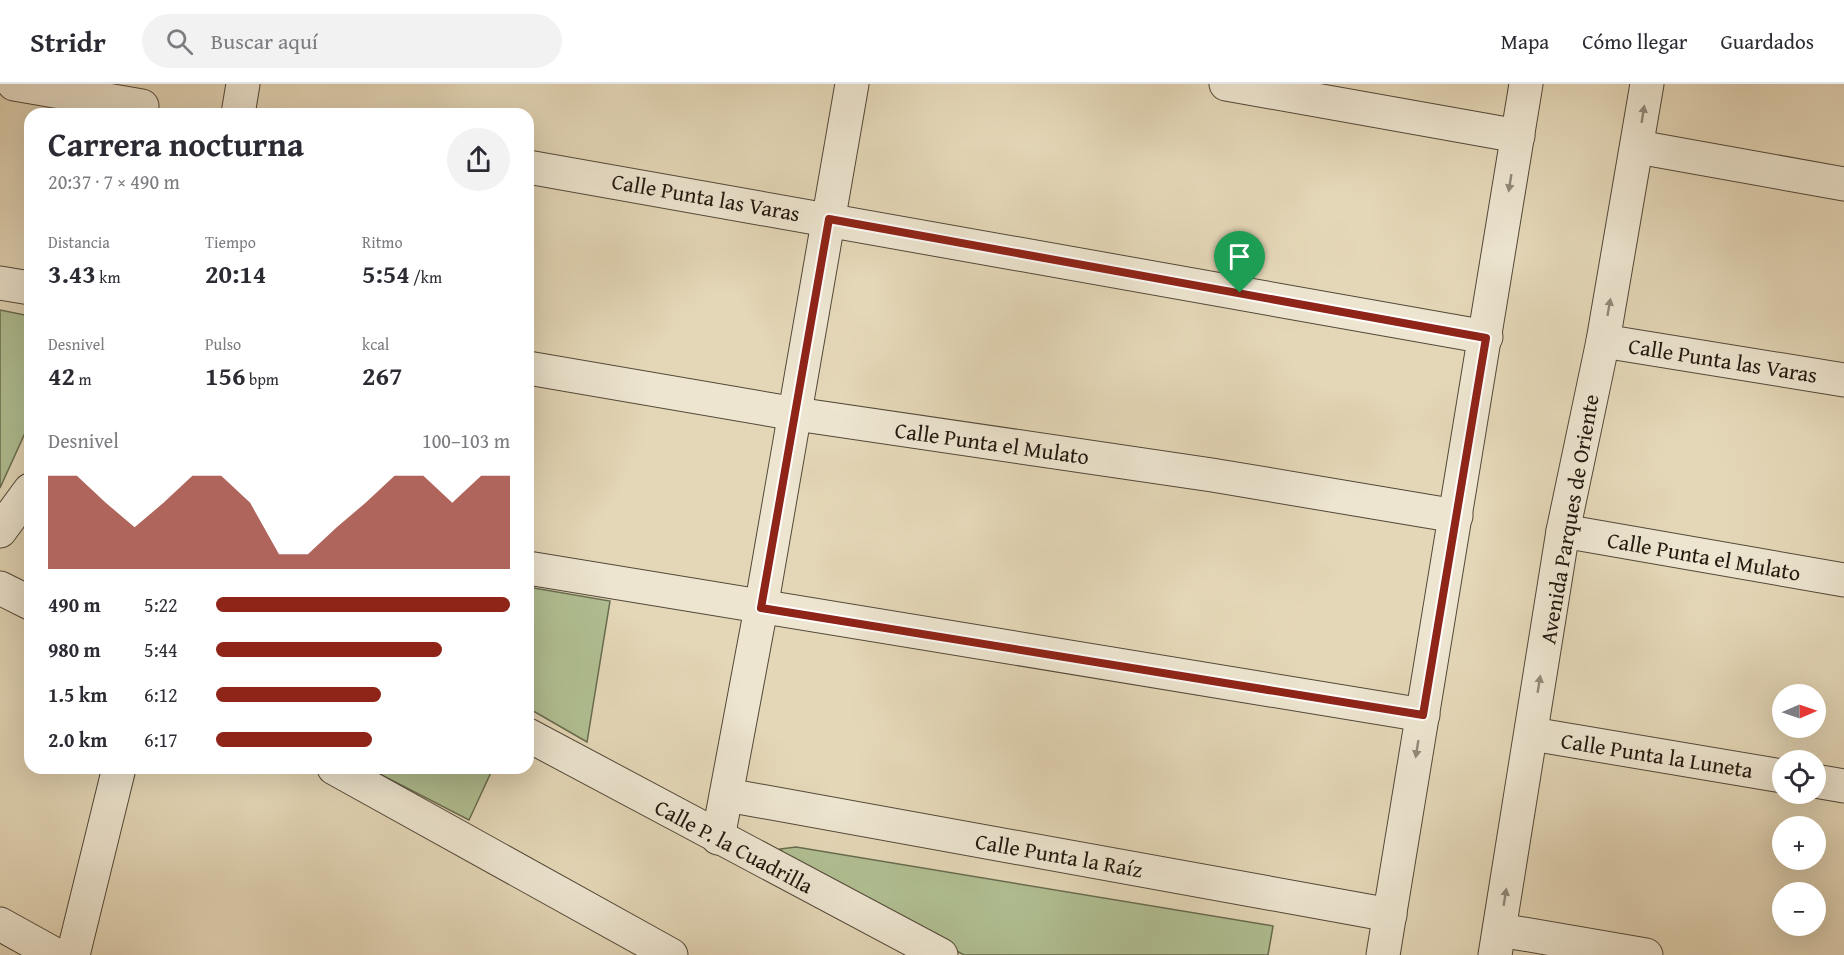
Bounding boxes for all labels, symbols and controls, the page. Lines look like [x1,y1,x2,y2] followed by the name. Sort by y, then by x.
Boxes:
[142,14,562,68] search box
[30,21,106,62] text: Stridr
[163,25,196,58] icon: search
[211,25,318,57] text: Buscar aquí
[1501,26,1549,57] text: Mapa
[1582,26,1687,57] text: Cómo llegar
[1720,26,1814,57] text: Guardados
[1638,105,1647,124] one-way arrow
[48,120,304,168] text: Carrera nocturna
[447,128,510,191] button: share
[609,165,803,229] street label: Calle Punta las Varas
[48,167,180,196] text: 20:37 · 7 × 490 m
[1506,174,1515,193] one-way arrow
[48,230,110,254] text: Distancia
[205,230,256,254] text: Tiempo
[362,230,403,254] text: Ritmo
[1214,231,1265,293] pin
[1223,240,1256,273] icon: arrive
[48,254,96,293] text: 3.43
[205,254,266,293] text: 20:14
[362,254,410,293] text: 5:54
[96,265,120,289] text: km
[410,265,442,289] text: /km
[1605,297,1614,316] one-way arrow
[1626,329,1820,391] street label: Calle Punta las Varas
[48,332,105,356] text: Desnivel
[205,332,241,356] text: Pulso
[362,332,389,356] text: kcal
[48,356,75,395] text: 42
[205,356,245,395] text: 156
[362,356,402,395] text: 267
[75,367,92,391] text: m
[245,367,279,391] text: bpm
[1531,392,1607,646] street label: Avenida Parques de Oriente
[893,414,1091,472] street label: Calle Punta el Mulato
[48,426,119,455] text: Desnivel
[422,426,510,455] text: 100–103 m
[1605,523,1803,589] street label: Calle Punta el Mulato
[48,590,101,619] text: 490 m
[144,590,178,619] text: 5:22
[48,635,101,664] text: 980 m
[144,635,178,664] text: 5:44
[1535,674,1544,693] one-way arrow
[48,680,107,709] text: 1.5 km
[144,680,178,709] text: 6:12
[1772,684,1826,738] north arrow
[1772,684,1826,936] map controls
[1559,724,1756,786] street label: Calle Punta la Luneta
[48,725,107,754] text: 2.0 km
[144,725,178,754] text: 6:17
[1413,739,1422,758] one-way arrow
[1772,750,1826,804] button: locate
[649,791,819,902] street label: Calle P. la Cuadrilla
[1772,816,1826,870] button: +
[973,825,1145,886] street label: Calle Punta la Raíz
[1772,882,1826,936] button: −
[1501,888,1510,907] one-way arrow

